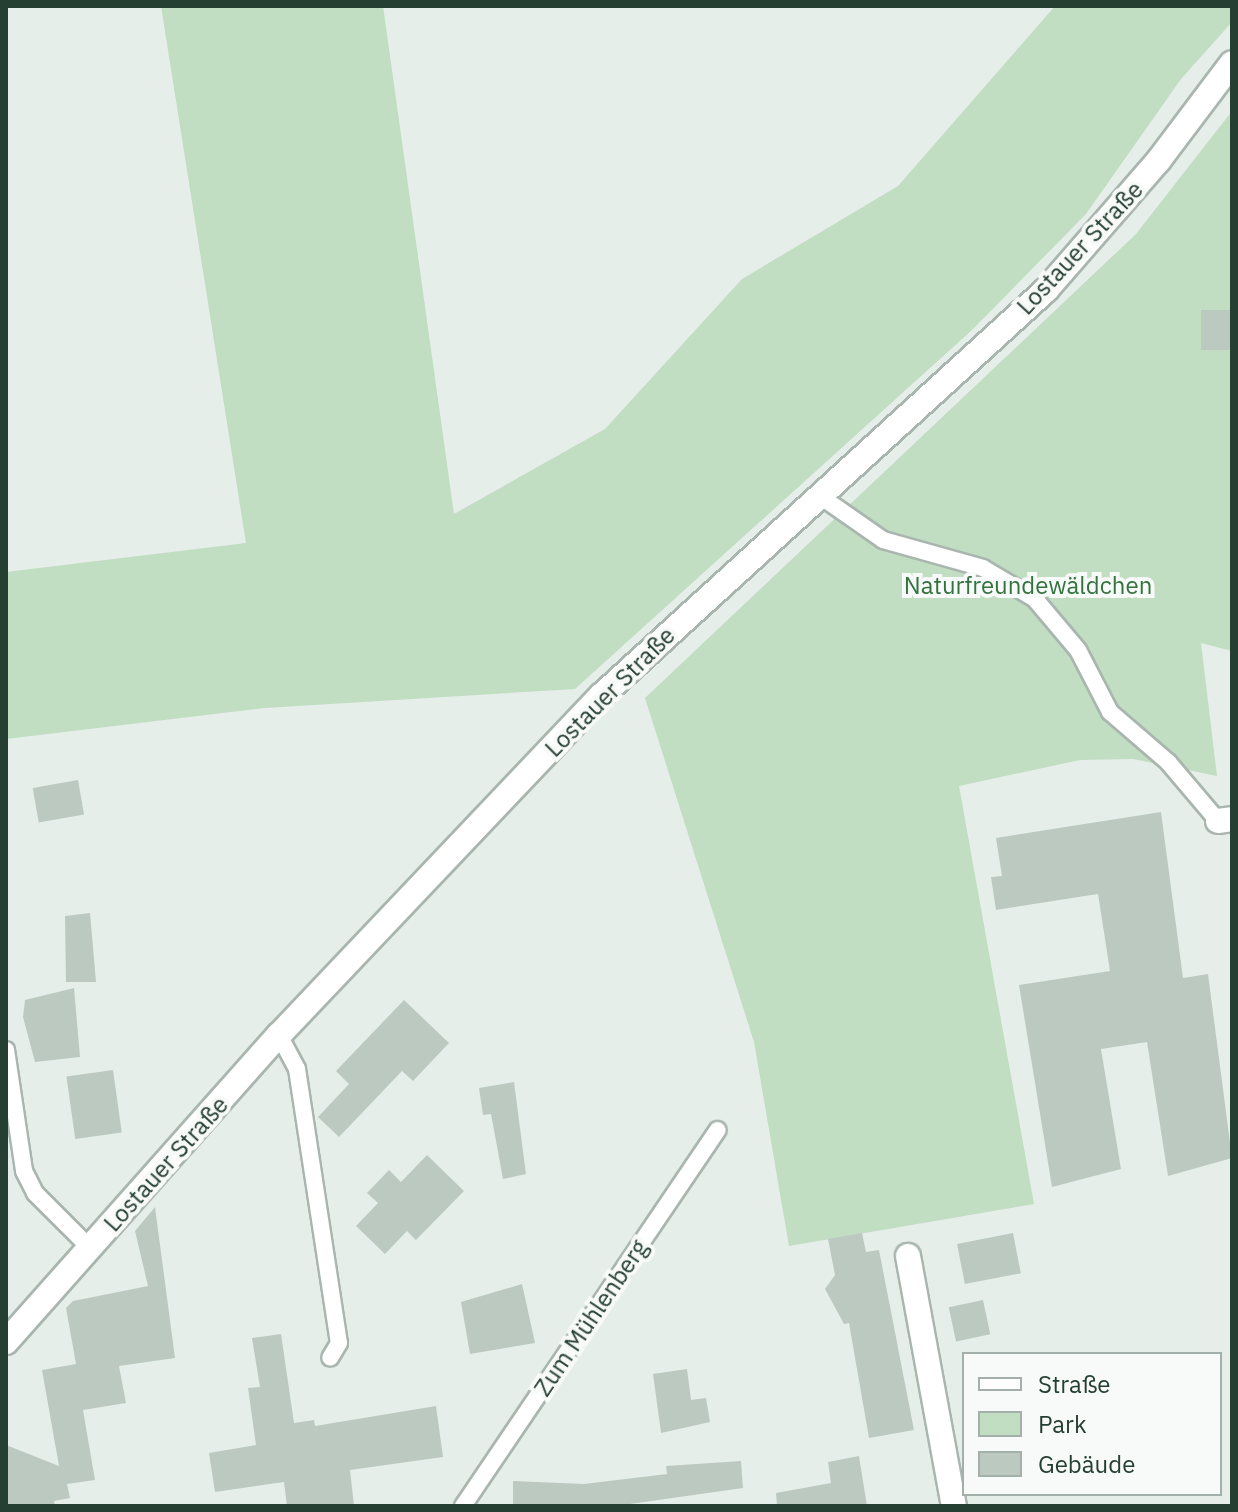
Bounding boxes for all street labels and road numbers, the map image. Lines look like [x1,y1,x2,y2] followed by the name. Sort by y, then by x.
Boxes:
[1011,175,1149,321] street label: Lostauer Straße
[539,621,681,763] street label: Lostauer Straße
[98,1091,234,1237] street label: Lostauer Straße
[528,1234,654,1402] street label: Zum Mühlenberg

